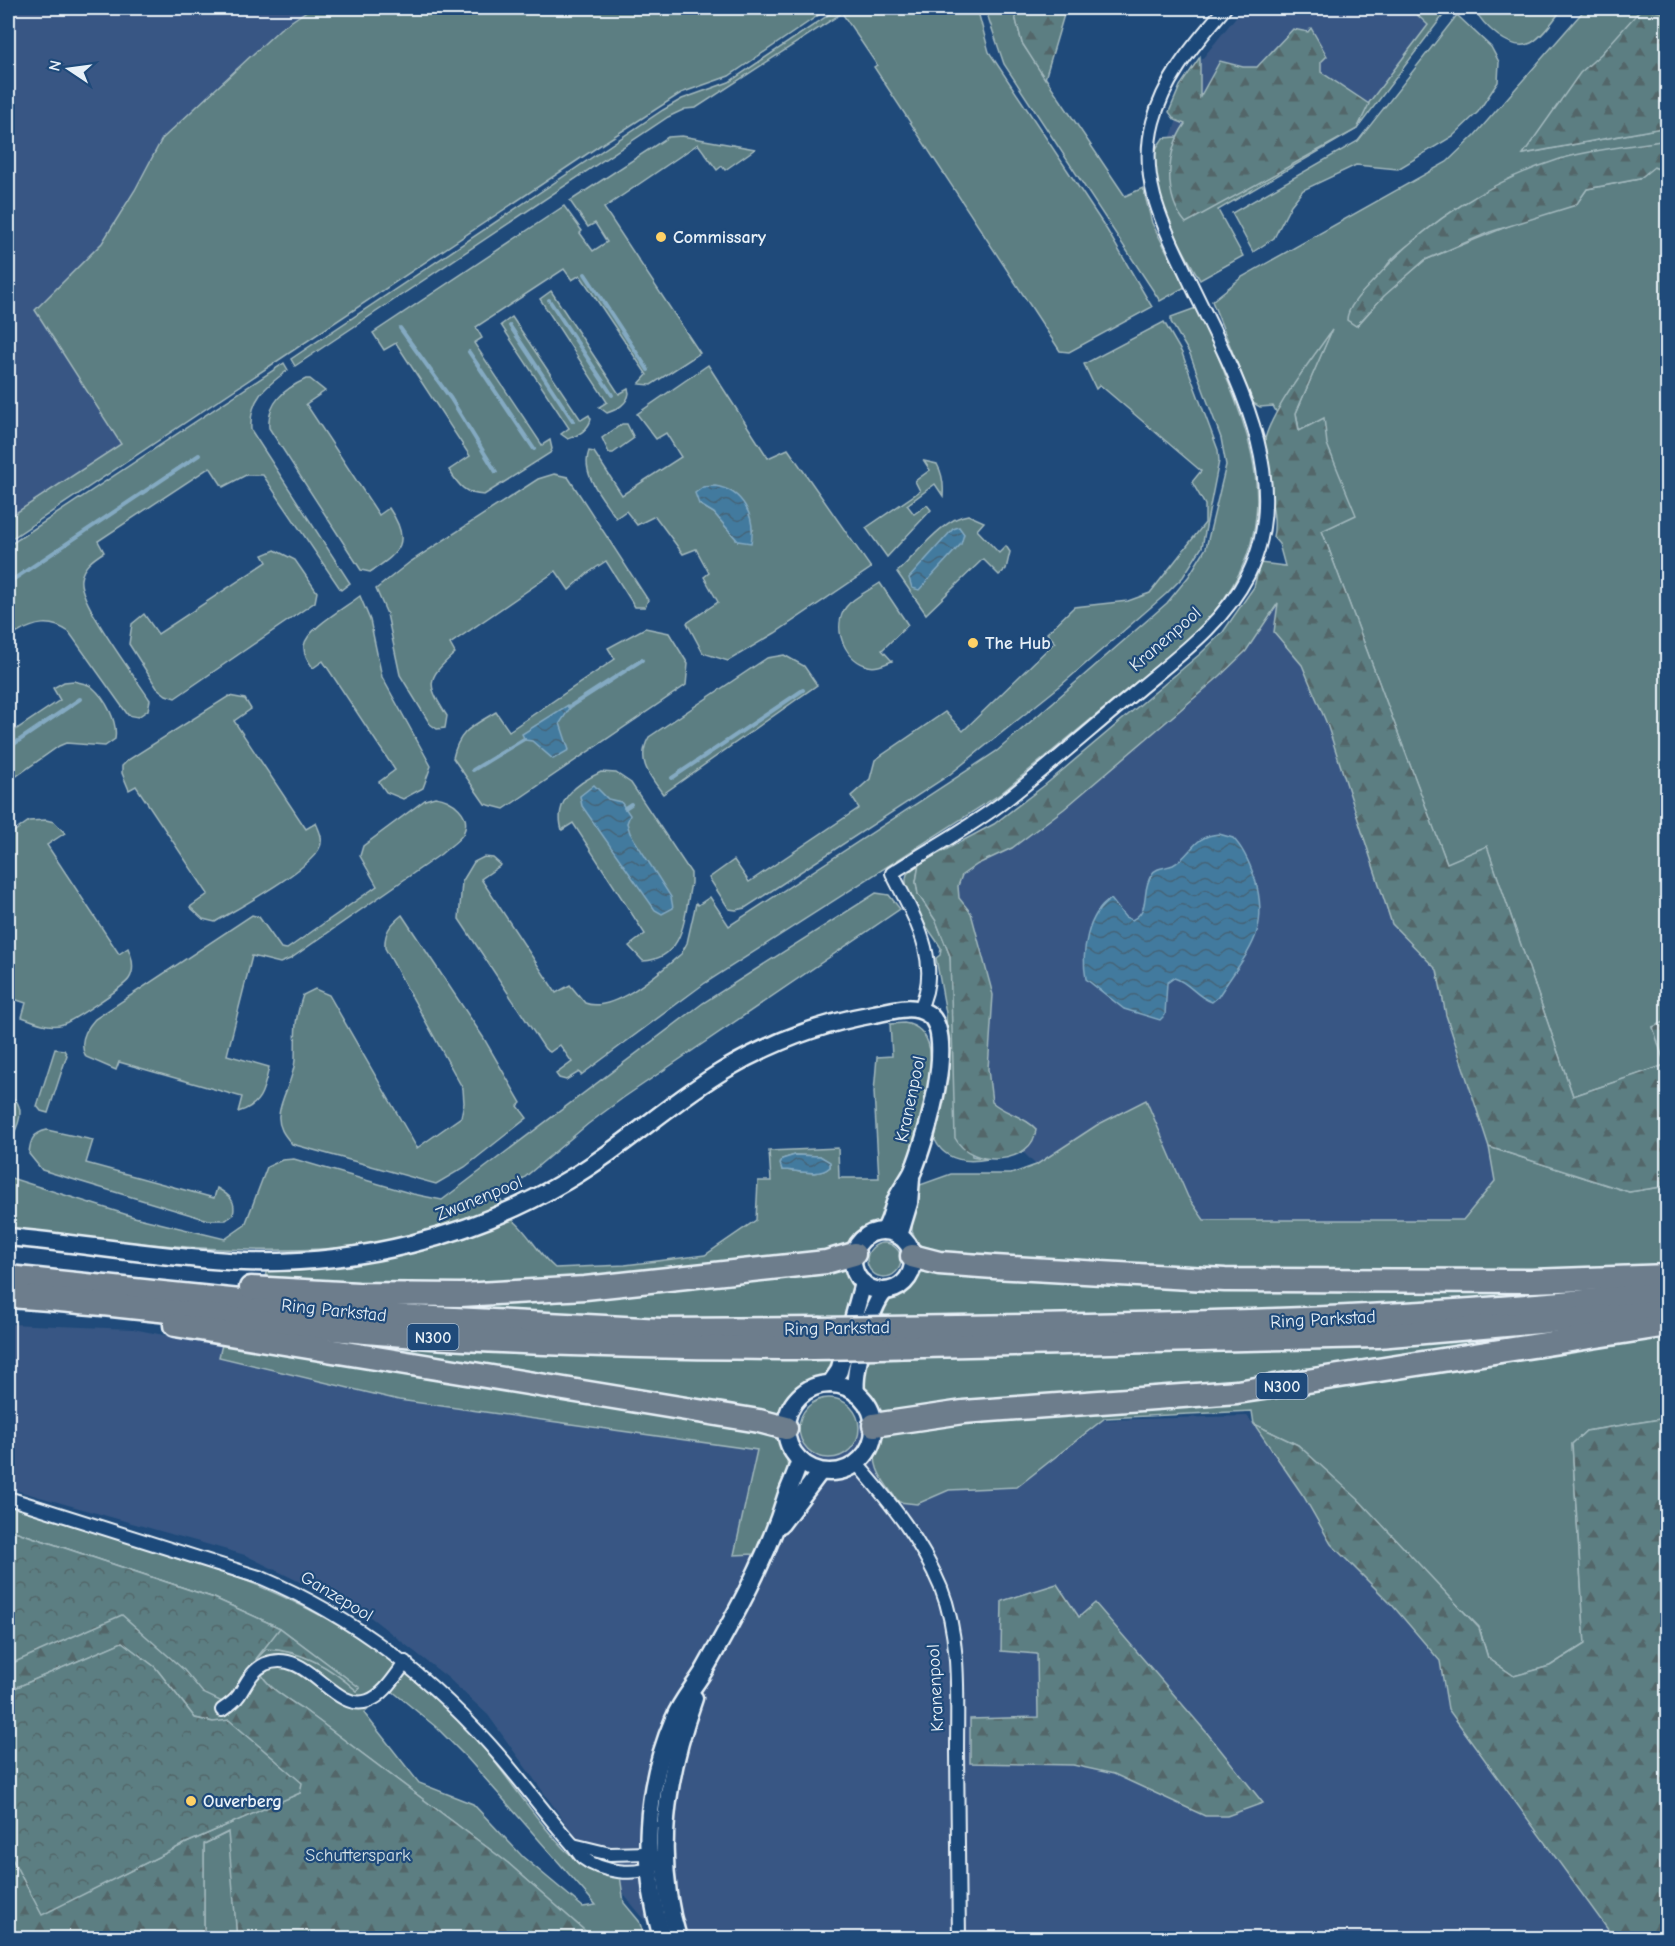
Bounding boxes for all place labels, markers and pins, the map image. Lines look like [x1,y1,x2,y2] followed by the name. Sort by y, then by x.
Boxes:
[673,227,767,248] place label: Commissary
[654,230,668,244] marker: Commissary
[985,633,1051,654] place label: The Hub
[966,636,980,650] marker: The Hub
[203,1791,282,1812] place label: Ouverberg
[184,1794,198,1808] marker: Ouverberg

